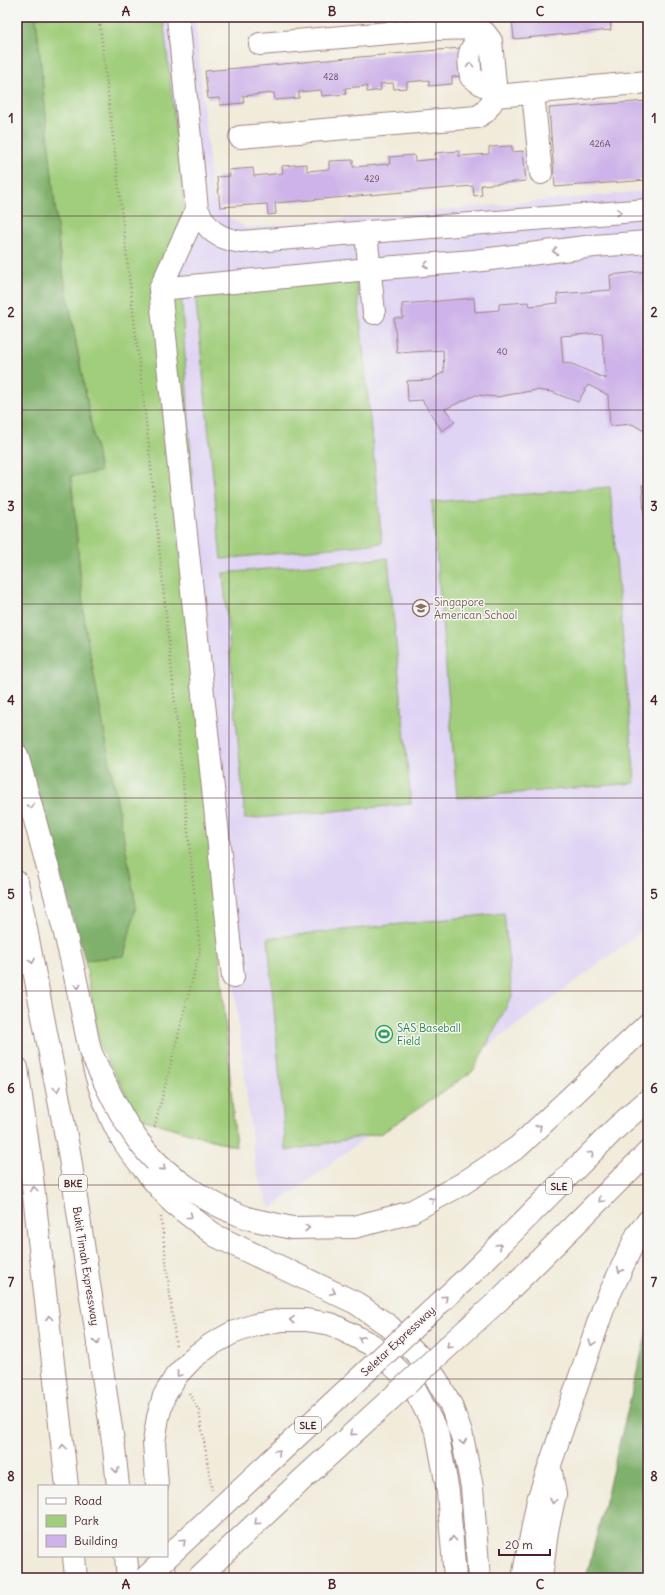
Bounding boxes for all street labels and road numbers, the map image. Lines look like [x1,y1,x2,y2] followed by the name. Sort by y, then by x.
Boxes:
[59,1175,87,1191] road number: BKE
[546,1178,572,1194] road number: SLE
[70,1205,102,1327] street label: Bukit Timah Expressway
[358,1303,438,1379] street label: Seletar Expressway
[295,1417,321,1433] road number: SLE

